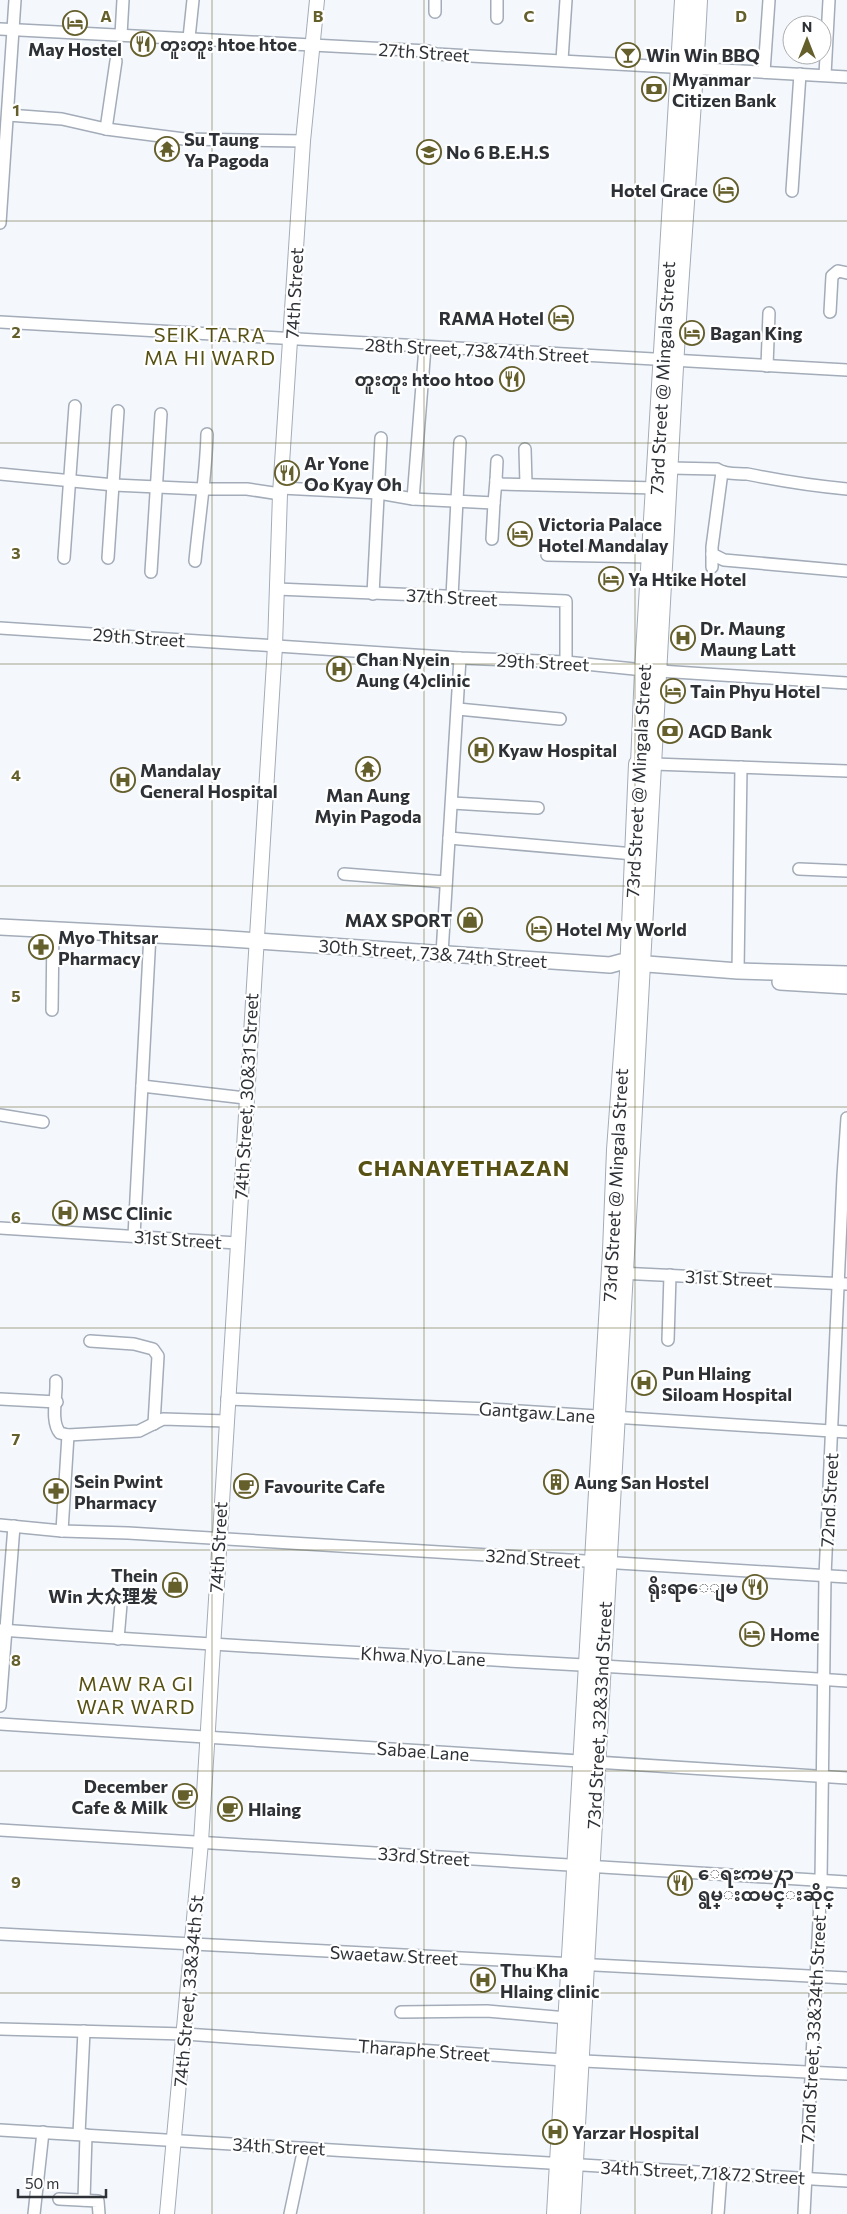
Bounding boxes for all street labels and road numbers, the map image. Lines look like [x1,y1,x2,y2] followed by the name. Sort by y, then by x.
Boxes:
[378,38,470,66] street label: 27th Street
[281,247,307,339] street label: 74th Street
[645,261,679,495] street label: 73rd Street @ Mingala Street
[364,333,590,367] street label: 28th Street, 73&74th Street
[406,584,498,610] street label: 37th Street
[92,623,186,651] street label: 29th Street
[496,649,590,675] street label: 29th Street
[621,664,655,898] street label: 73rd Street @ Mingala Street
[318,934,548,972] street label: 30th Street, 73& 74th Street
[230,992,262,1200] street label: 74th Street, 30&31 Street
[598,1068,632,1302] street label: 73rd Street @ Mingala Street
[133,1225,223,1253] street label: 31st Street
[685,1265,773,1291] street label: 31st Street
[478,1397,596,1427] street label: Gantgaw Lane
[816,1452,842,1548] street label: 72nd Street
[205,1501,231,1593] street label: 74th Street
[485,1544,581,1572] street label: 32nd Street
[582,1601,616,1829] street label: 73rd Street, 32&33nd Street
[360,1642,486,1670] street label: Khwa Nyo Lane
[376,1737,470,1765] street label: Sabae Lane
[377,1842,471,1870] street label: 33rd Street
[169,1894,207,2088] street label: 74th Street, 33&34th St
[796,1914,830,2144] street label: 72nd Street, 33&34th Street
[329,1941,459,1969] street label: Swaetaw Street
[357,2034,491,2066] street label: Tharaphe Street
[232,2133,326,2159] street label: 34th Street
[600,2156,806,2188] street label: 34th Street, 71&72 Street

